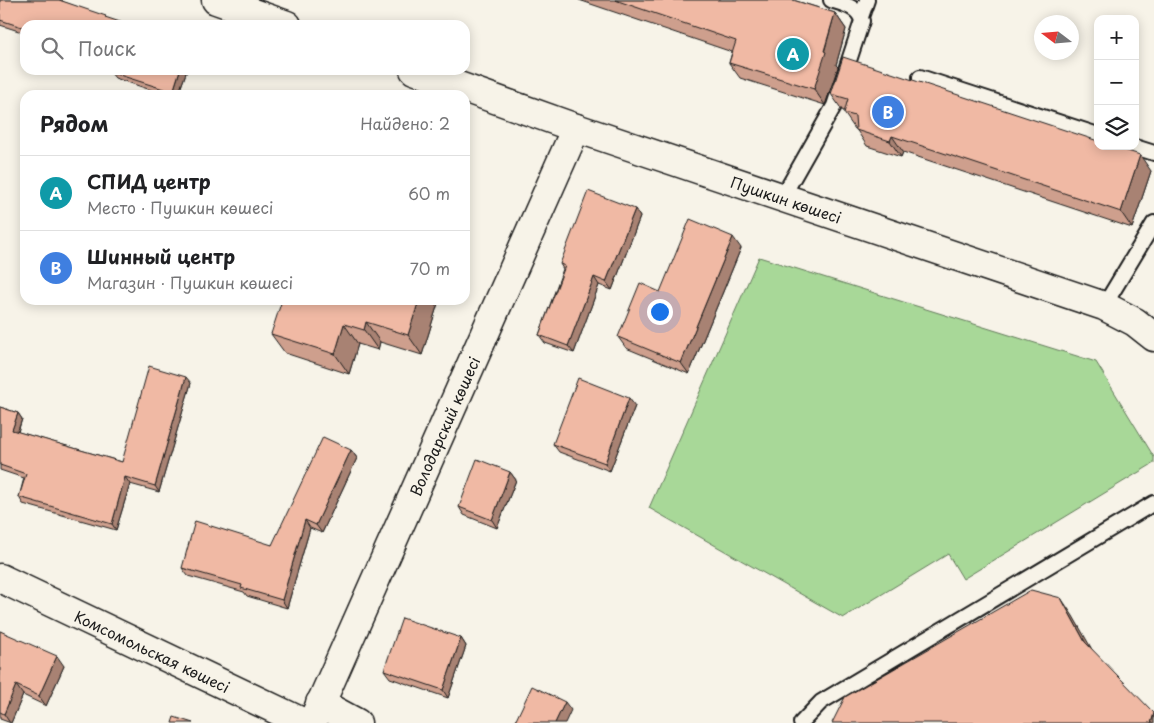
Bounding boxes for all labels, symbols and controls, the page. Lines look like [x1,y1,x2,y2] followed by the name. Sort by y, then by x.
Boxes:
[1034,15,1079,60] north arrow
[1094,15,1139,150] map controls
[1094,15,1139,60] button: +
[20,20,470,75] search box
[38,34,66,62] icon: search
[78,34,136,62] text: Поиск
[777,35,809,73] pin: A
[1094,60,1139,105] button: −
[872,93,904,131] pin: B
[1094,105,1139,150] button: layers
[40,107,108,139] text: Рядом
[360,111,450,135] text: Найдено: 2
[87,167,211,195] text: СПИД центр
[728,170,845,228] street label: Пушкин көшесі
[50,181,62,205] text: A
[408,181,450,205] text: 60 m
[87,195,273,219] text: Место · Пушкин көшесі
[87,242,235,270] text: Шинный центр
[51,256,61,280] text: B
[410,256,450,280] text: 70 m
[87,270,293,294] text: Магазин · Пушкин көшесі
[647,299,673,325] your location
[403,352,485,499] street label: Володарский көшесі
[71,604,234,698] street label: Комсомольская көшесі

